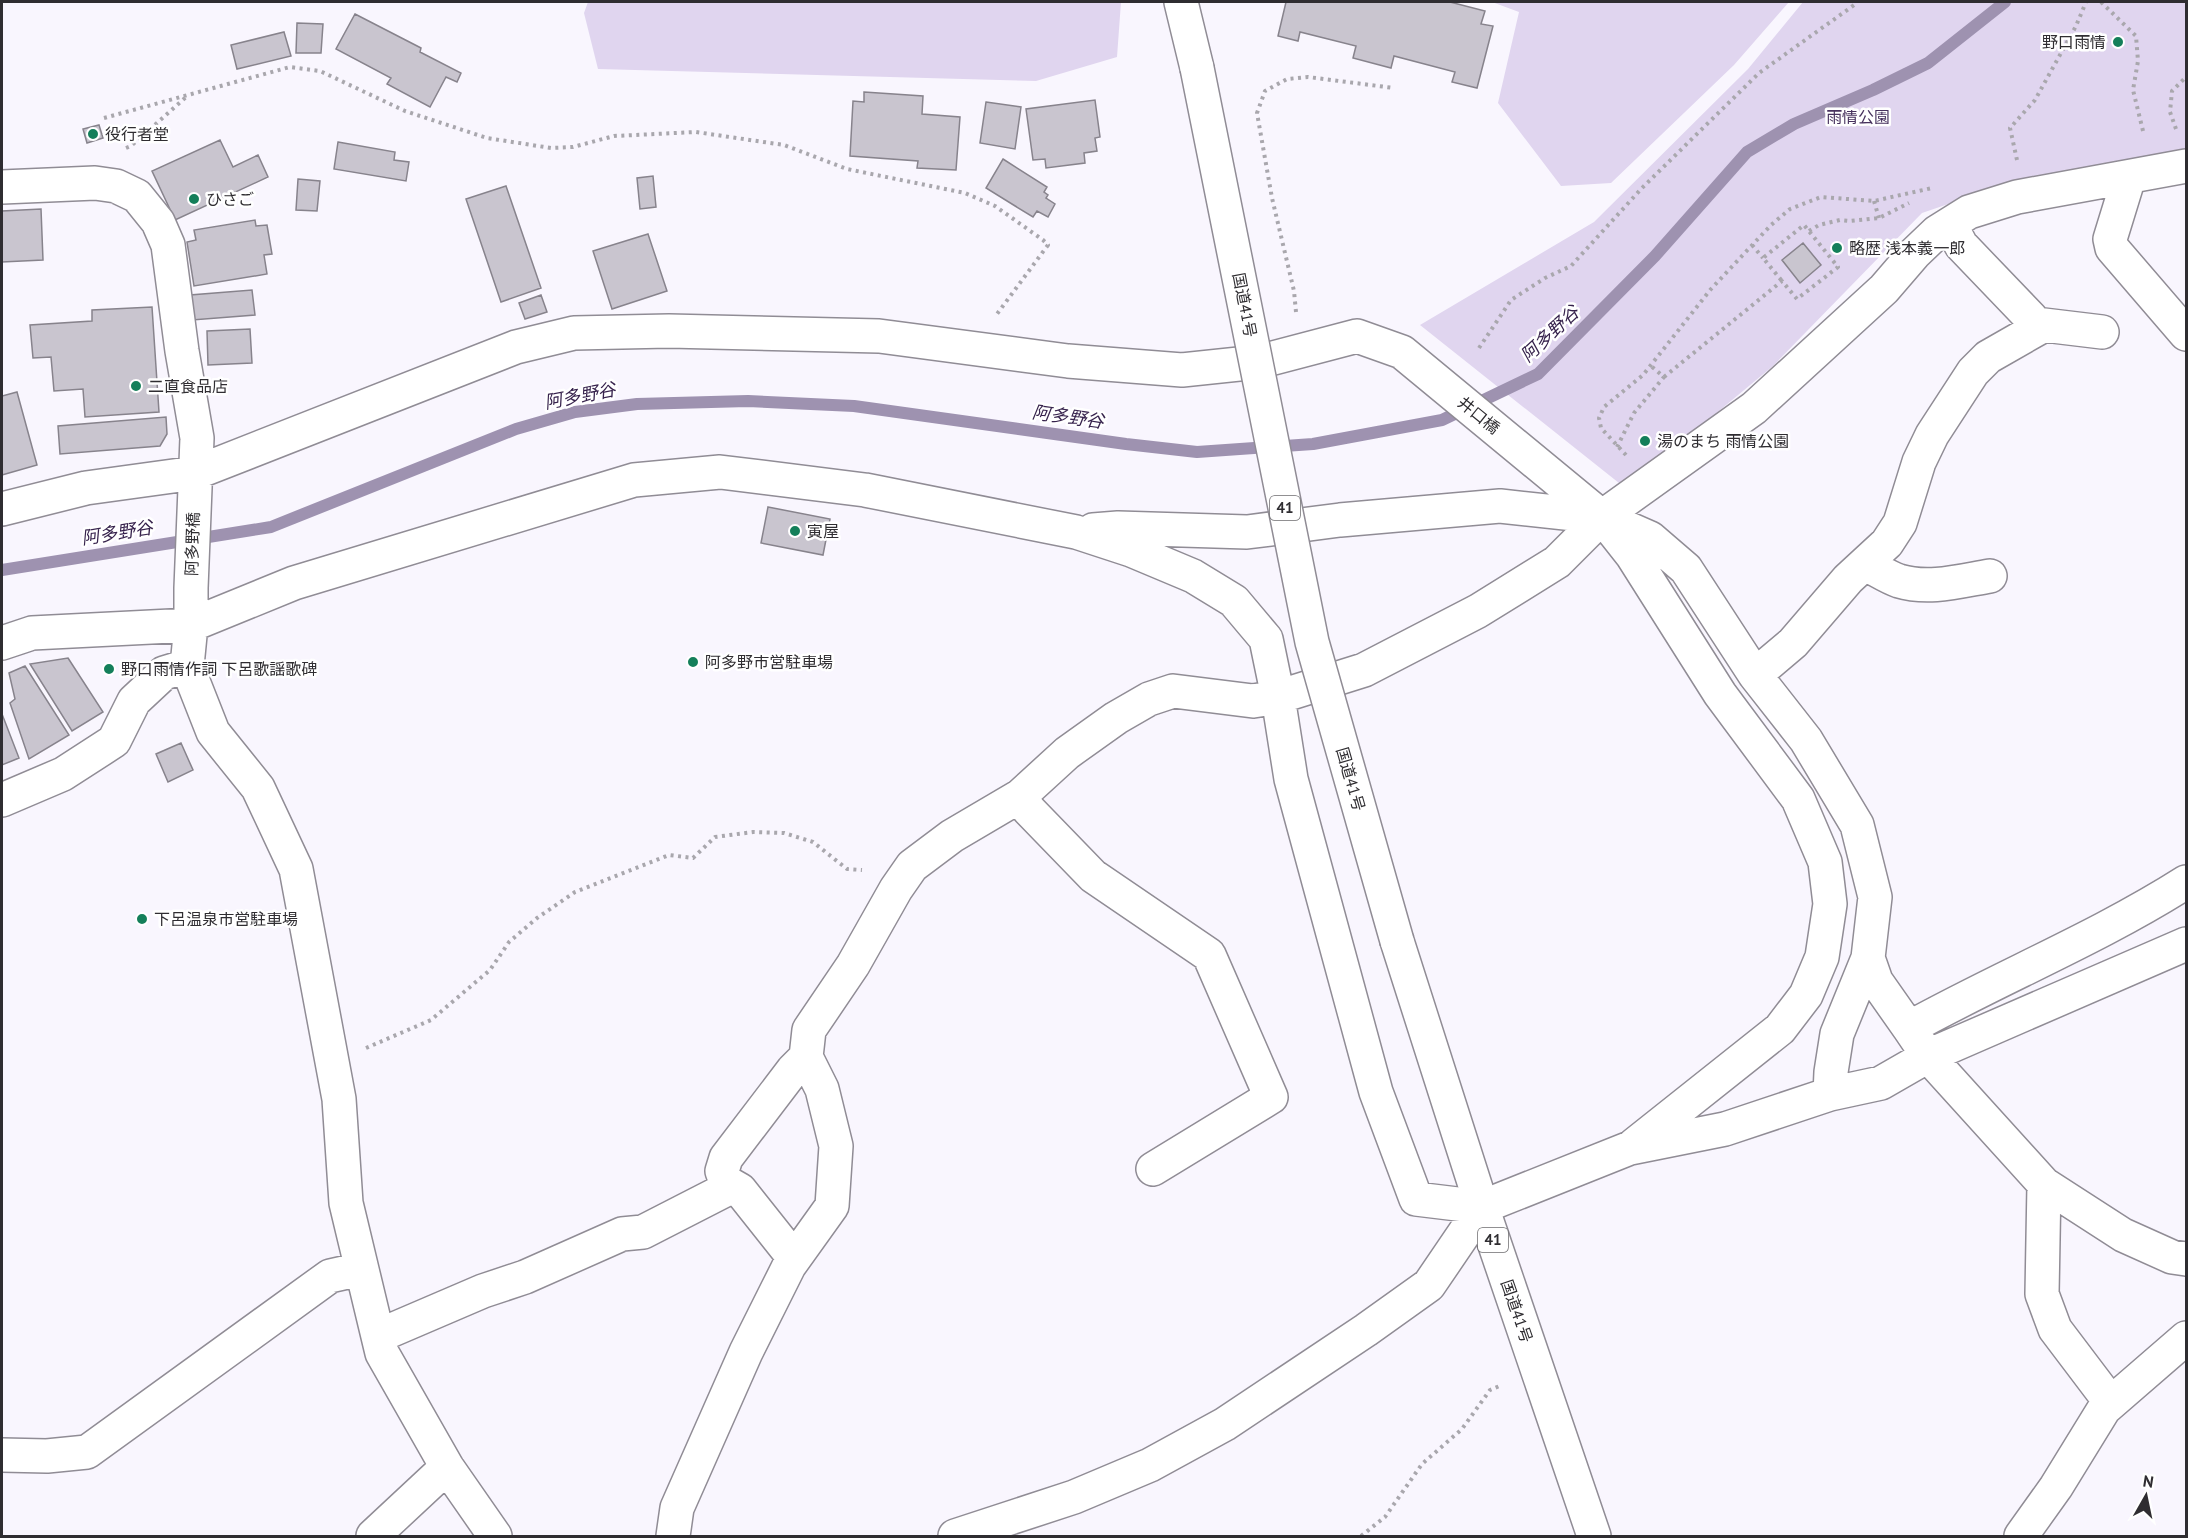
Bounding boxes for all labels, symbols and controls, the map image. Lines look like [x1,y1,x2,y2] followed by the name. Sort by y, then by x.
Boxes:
[2042,32,2106,52] place label: 野口雨情
[2111,35,2125,49] marker: 野口雨情
[1826,107,1890,127] park label: 雨情公園
[105,124,169,144] place label: 役行者堂
[86,127,100,141] marker: 役行者堂
[206,189,254,209] place label: ひさご
[187,192,201,206] marker: ひさご
[1849,238,1965,258] place label: 略歴 浅本義一郎
[1830,241,1844,255] marker: 略歴 浅本義一郎
[1229,271,1261,339] street label: 国道41号
[1515,299,1585,367] water label: 阿多野谷
[148,376,228,396] place label: 二直食品店
[542,377,619,414] water label: 阿多野谷
[129,379,143,393] marker: 二直食品店
[1454,392,1504,438] street label: 井口橋
[1031,400,1107,433] water label: 阿多野谷
[1657,431,1789,451] place label: 湯のまち 雨情公園
[1638,434,1652,448] marker: 湯のまち 雨情公園
[1270,496,1300,520] road number: 41
[181,512,203,576] street label: 阿多野橋
[80,515,156,549] water label: 阿多野谷
[807,521,839,541] place label: 寅屋
[788,524,802,538] marker: 寅屋
[705,652,833,672] place label: 阿多野市営駐車場
[686,655,700,669] marker: 阿多野市営駐車場
[121,659,317,679] place label: 野口雨情作詞 下呂歌謡歌碑
[102,662,116,676] marker: 野口雨情作詞 下呂歌謡歌碑
[1332,745,1370,813] street label: 国道41号
[154,909,298,929] place label: 下呂温泉市営駐車場
[135,912,149,926] marker: 下呂温泉市営駐車場
[1478,1228,1508,1252] road number: 41
[1497,1277,1537,1345] street label: 国道41号
[2116,1466,2176,1526] north arrow
[2142,1470,2155,1492] text: N

